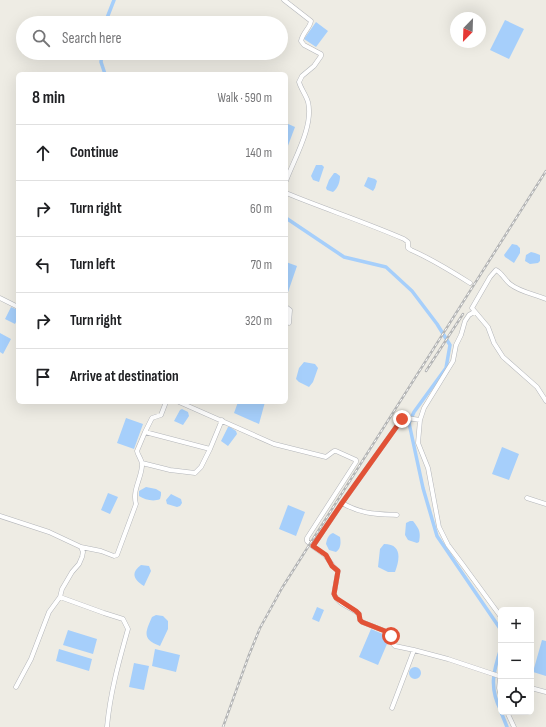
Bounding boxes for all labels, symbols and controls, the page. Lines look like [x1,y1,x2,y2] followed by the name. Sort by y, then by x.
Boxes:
[450,12,486,48] north arrow
[16,16,288,60] search box
[30,27,52,49] icon: search
[62,29,122,48] text: Search here
[32,88,65,108] text: 8 min
[218,90,272,106] text: Walk · 590 m
[32,142,54,164] icon: ahead
[70,143,119,162] text: Continue
[246,145,272,161] text: 140 m
[32,198,54,220] icon: right
[70,199,122,218] text: Turn right
[250,201,272,217] text: 60 m
[32,254,54,276] icon: left
[70,255,115,274] text: Turn left
[251,257,272,273] text: 70 m
[32,310,54,332] icon: right
[70,311,122,330] text: Turn right
[245,313,272,329] text: 320 m
[32,366,54,388] icon: arrive
[70,367,179,386] text: Arrive at destination
[393,410,411,428] route end
[498,607,534,715] map controls
[498,607,534,643] button: +
[382,627,400,645] route start
[498,643,534,679] button: −
[498,679,534,715] button: locate

